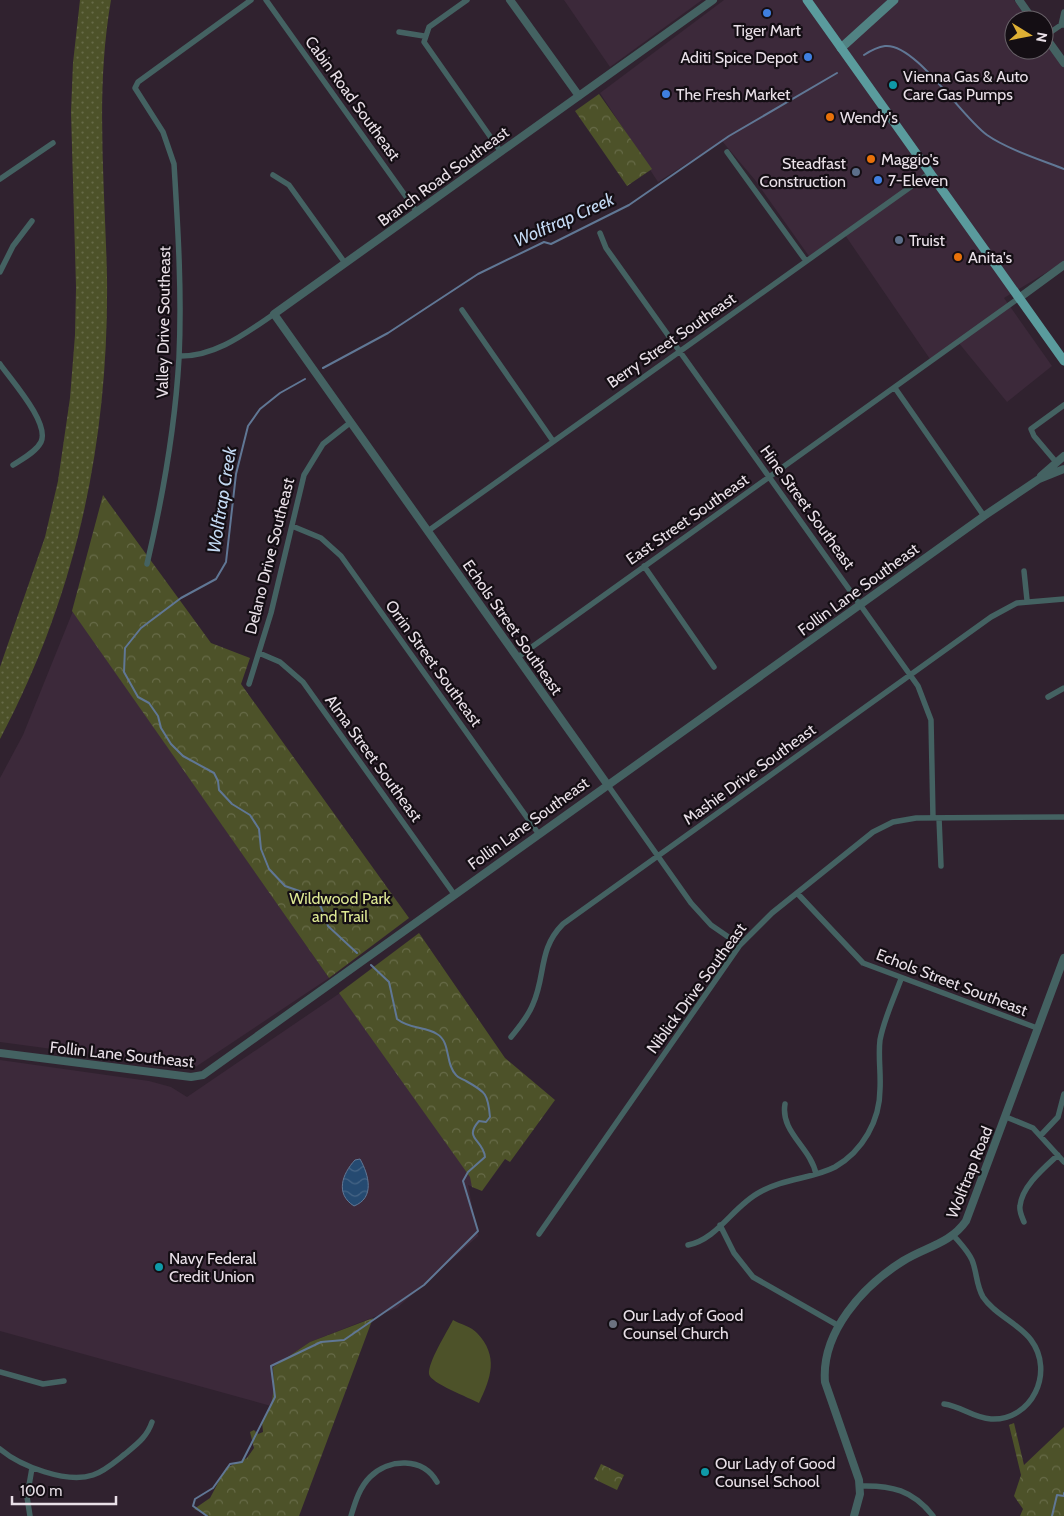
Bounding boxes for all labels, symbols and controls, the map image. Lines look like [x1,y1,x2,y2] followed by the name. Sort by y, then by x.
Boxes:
[761,7,773,19] marker: Tiger Mart
[1004,10,1054,60] north arrow
[733,21,801,40] place label: Tiger Mart
[1032,31,1052,44] text: N
[301,32,404,165] street label: Cabin Road Southeast
[680,48,799,67] place label: Aditi Spice Depot
[802,51,814,63] marker: Aditi Spice Depot
[903,67,1029,104] place label: Vienna Gas & Auto Care Gas Pumps
[887,79,899,91] marker: Vienna Gas & Auto Care Gas Pumps
[676,85,791,104] place label: The Fresh Market
[660,88,672,100] marker: The Fresh Market
[840,108,898,127] place label: Wendy's
[824,111,836,123] marker: Wendy's
[374,122,513,230] street label: Branch Road Southeast
[881,150,939,169] place label: Maggio's
[865,153,877,165] marker: Maggio's
[759,154,847,191] place label: Steadfast Construction
[850,166,862,178] marker: Steadfast Construction
[888,171,948,190] place label: 7-Eleven
[872,174,884,186] marker: 7-Eleven
[510,188,619,252] water label: Wolftrap Creek
[909,231,946,250] place label: Truist
[893,234,905,246] marker: Truist
[153,245,174,398] street label: Valley Drive Southeast
[968,248,1012,267] place label: Anita's
[952,251,964,263] marker: Anita's
[603,288,740,392] street label: Berry Street Southeast
[756,442,859,573] street label: Hine Street Southeast
[203,444,241,555] water label: Wolftrap Creek
[622,470,753,569] street label: East Street Southeast
[241,475,298,636] street label: Delano Drive Southeast
[794,539,923,640] street label: Follin Lane Southeast
[459,556,567,699] street label: Echols Street Southeast
[381,596,486,731] street label: Orrin Street Southeast
[321,691,426,826] street label: Alma Street Southeast
[679,720,820,829] street label: Mashie Drive Southeast
[464,773,593,874] street label: Follin Lane Southeast
[289,889,392,926] park label: Wildwood Park and Trail
[643,919,750,1057] street label: Niblick Drive Southeast
[873,945,1031,1020] street label: Echols Street Southeast
[49,1037,196,1072] street label: Follin Lane Southeast
[942,1123,997,1221] street label: Wolftrap Road
[169,1249,257,1286] place label: Navy Federal Credit Union
[153,1261,165,1273] marker: Navy Federal Credit Union
[623,1306,743,1343] place label: Our Lady of Good Counsel Church
[607,1318,619,1330] marker: Our Lady of Good Counsel Church
[715,1454,835,1491] place label: Our Lady of Good Counsel School
[699,1466,711,1478] marker: Our Lady of Good Counsel School
[12,1474,116,1506] scale bar
[20,1482,62,1500] text: 100 m

